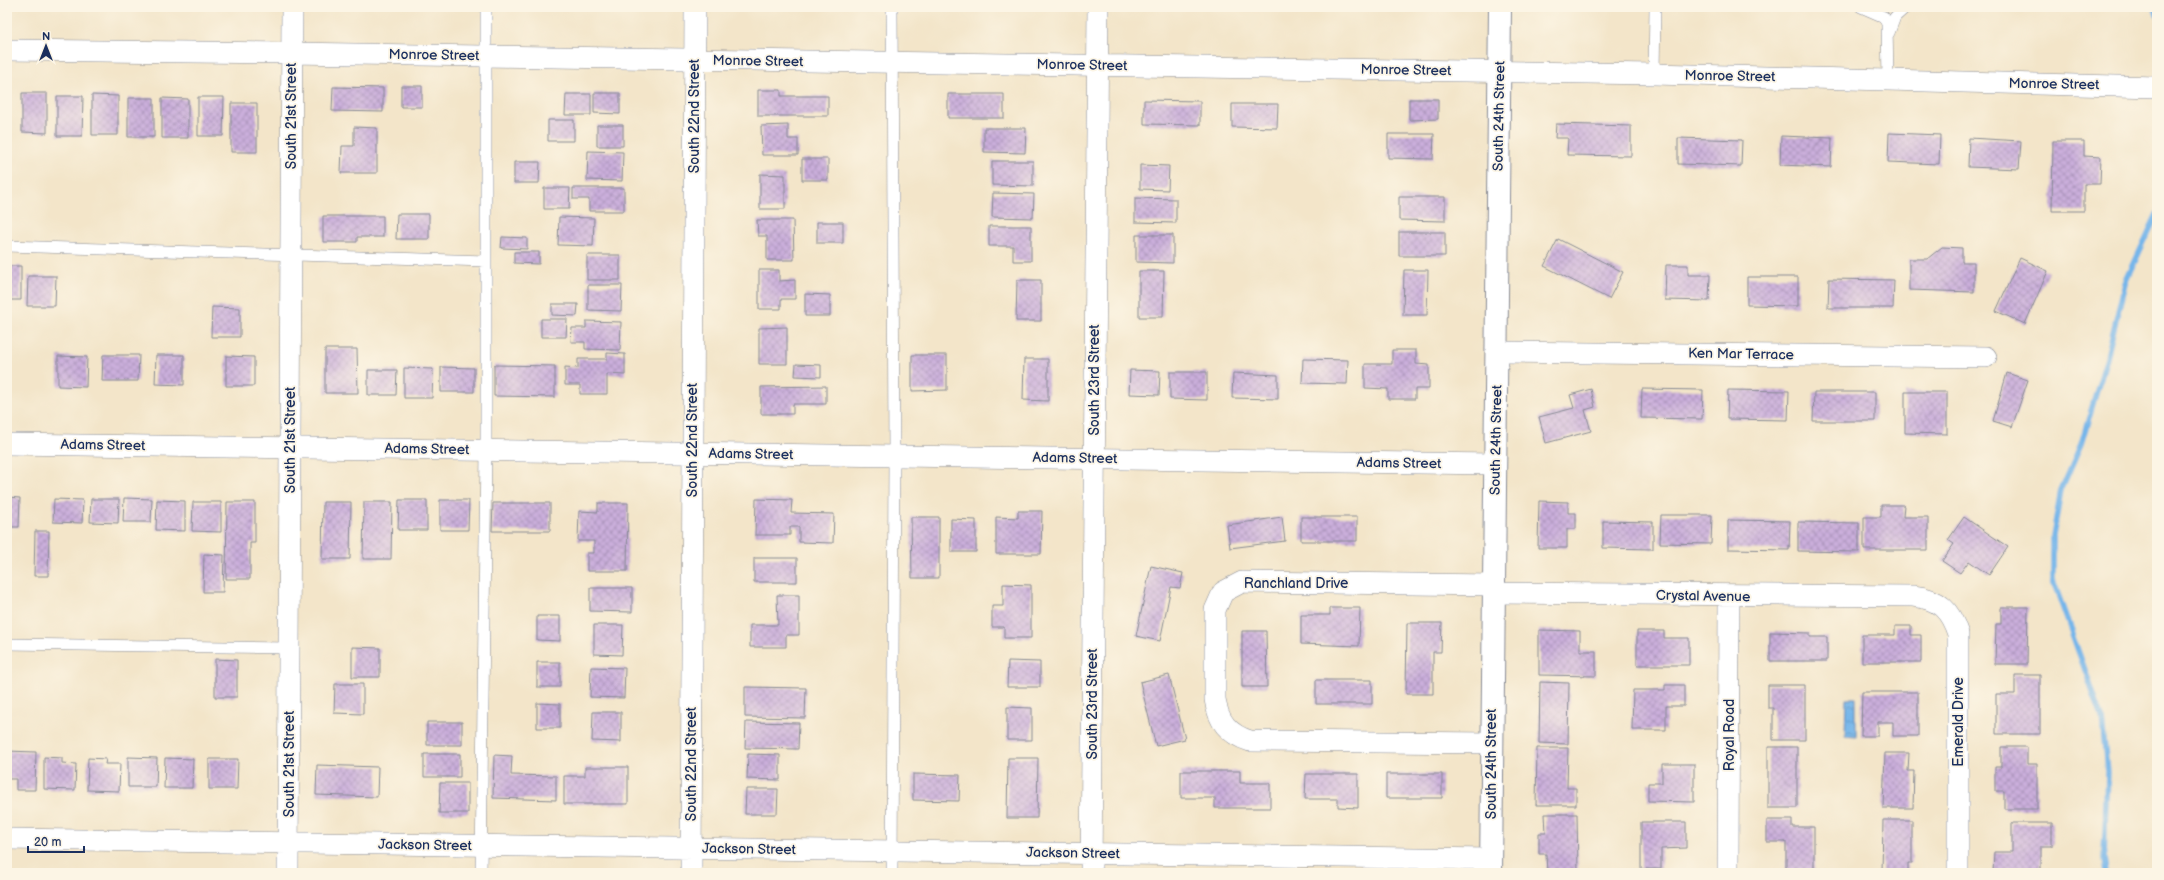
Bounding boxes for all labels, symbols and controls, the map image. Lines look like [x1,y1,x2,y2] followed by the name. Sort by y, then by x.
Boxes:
[26,26,66,66] north arrow
[42,30,50,43] text: N
[388,46,480,64] street label: Monroe Street
[712,52,804,70] street label: Monroe Street
[1036,56,1128,74] street label: Monroe Street
[686,58,703,173] street label: South 22nd Street
[1490,60,1508,171] street label: South 24th Street
[1360,61,1452,79] street label: Monroe Street
[283,62,300,169] street label: South 21st Street
[1684,67,1776,85] street label: Monroe Street
[2008,75,2100,93] street label: Monroe Street
[1086,324,1103,436] street label: South 23rd Street
[1688,345,1794,363] street label: Ken Mar Terrace
[684,382,701,497] street label: South 22nd Street
[1487,384,1505,495] street label: South 24th Street
[282,386,299,493] street label: South 21st Street
[61,436,146,454] street label: Adams Street
[385,440,470,458] street label: Adams Street
[709,445,794,463] street label: Adams Street
[1033,449,1118,467] street label: Adams Street
[1357,454,1442,472] street label: Adams Street
[1244,575,1348,592] street label: Ranchland Drive
[1656,587,1750,605] street label: Crystal Avenue
[1084,648,1101,760] street label: South 23rd Street
[1950,677,1967,767] street label: Emerald Drive
[1721,699,1738,771] street label: Royal Road
[683,706,700,821] street label: South 22nd Street
[1483,708,1500,819] street label: South 24th Street
[281,710,298,817] street label: South 21st Street
[28,828,84,854] scale bar
[34,835,61,850] text: 20 m
[378,836,473,854] street label: Jackson Street
[702,840,797,858] street label: Jackson Street
[1026,844,1121,862] street label: Jackson Street

